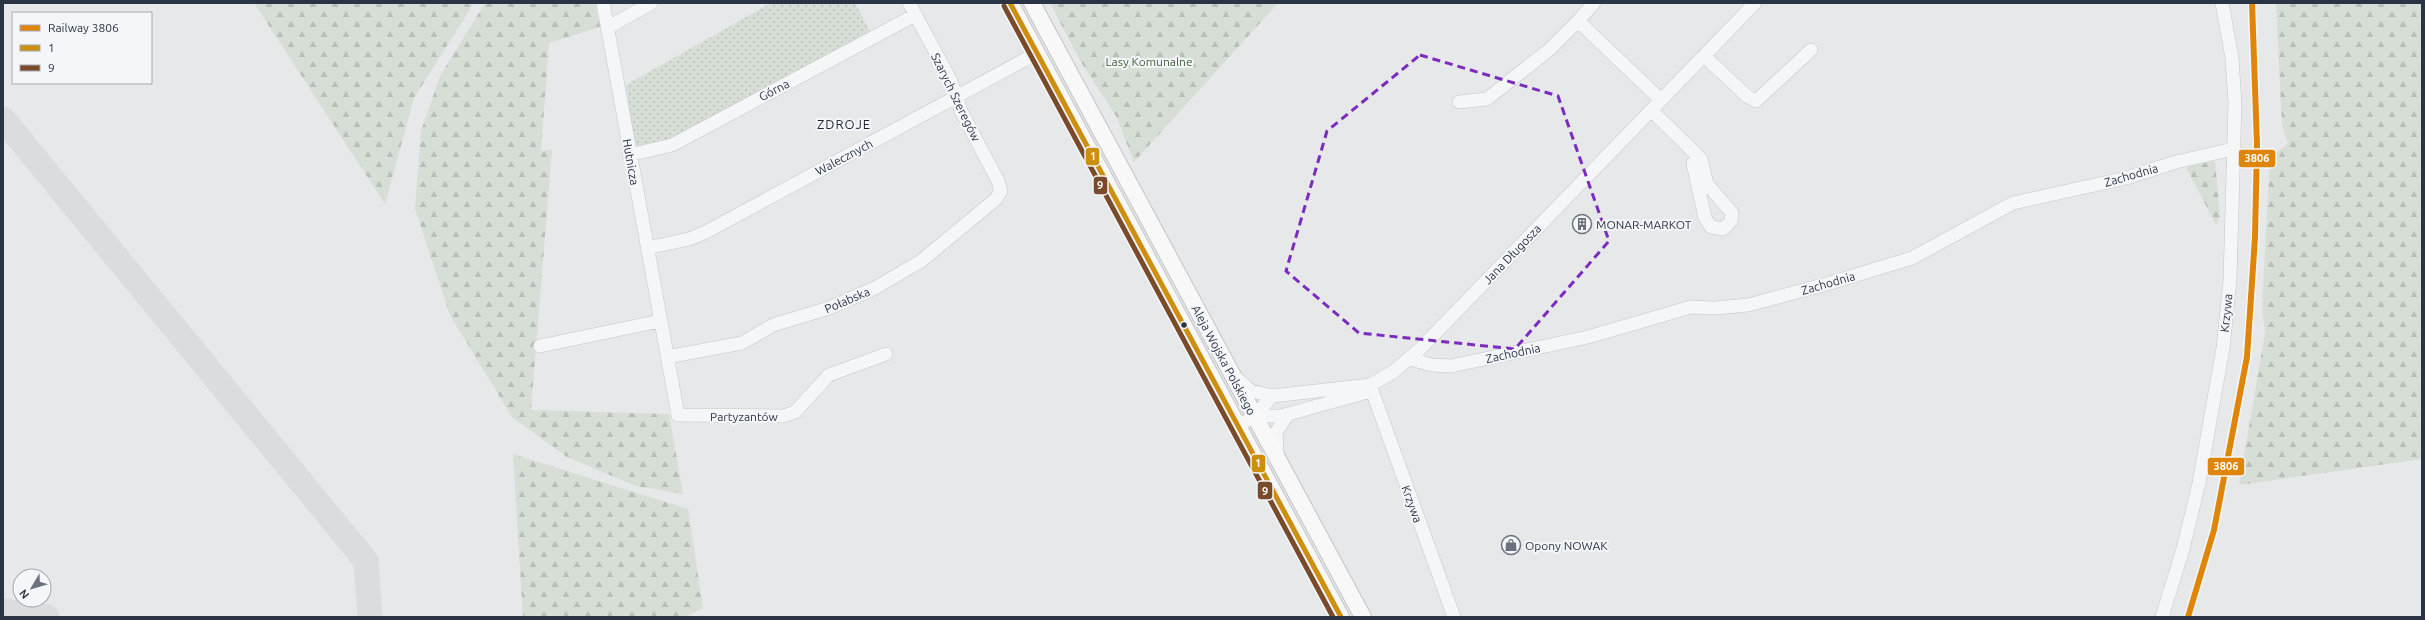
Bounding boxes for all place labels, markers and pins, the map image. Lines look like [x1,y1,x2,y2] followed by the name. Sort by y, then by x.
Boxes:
[1571,213,1593,235] building icon: MONAR-MARKOT
[1596,218,1692,231] place label: MONAR-MARKOT
[1179,320,1189,330] unlabelled marker
[1500,534,1522,556] shop icon: Opony NOWAK
[1525,539,1608,552] place label: Opony NOWAK

